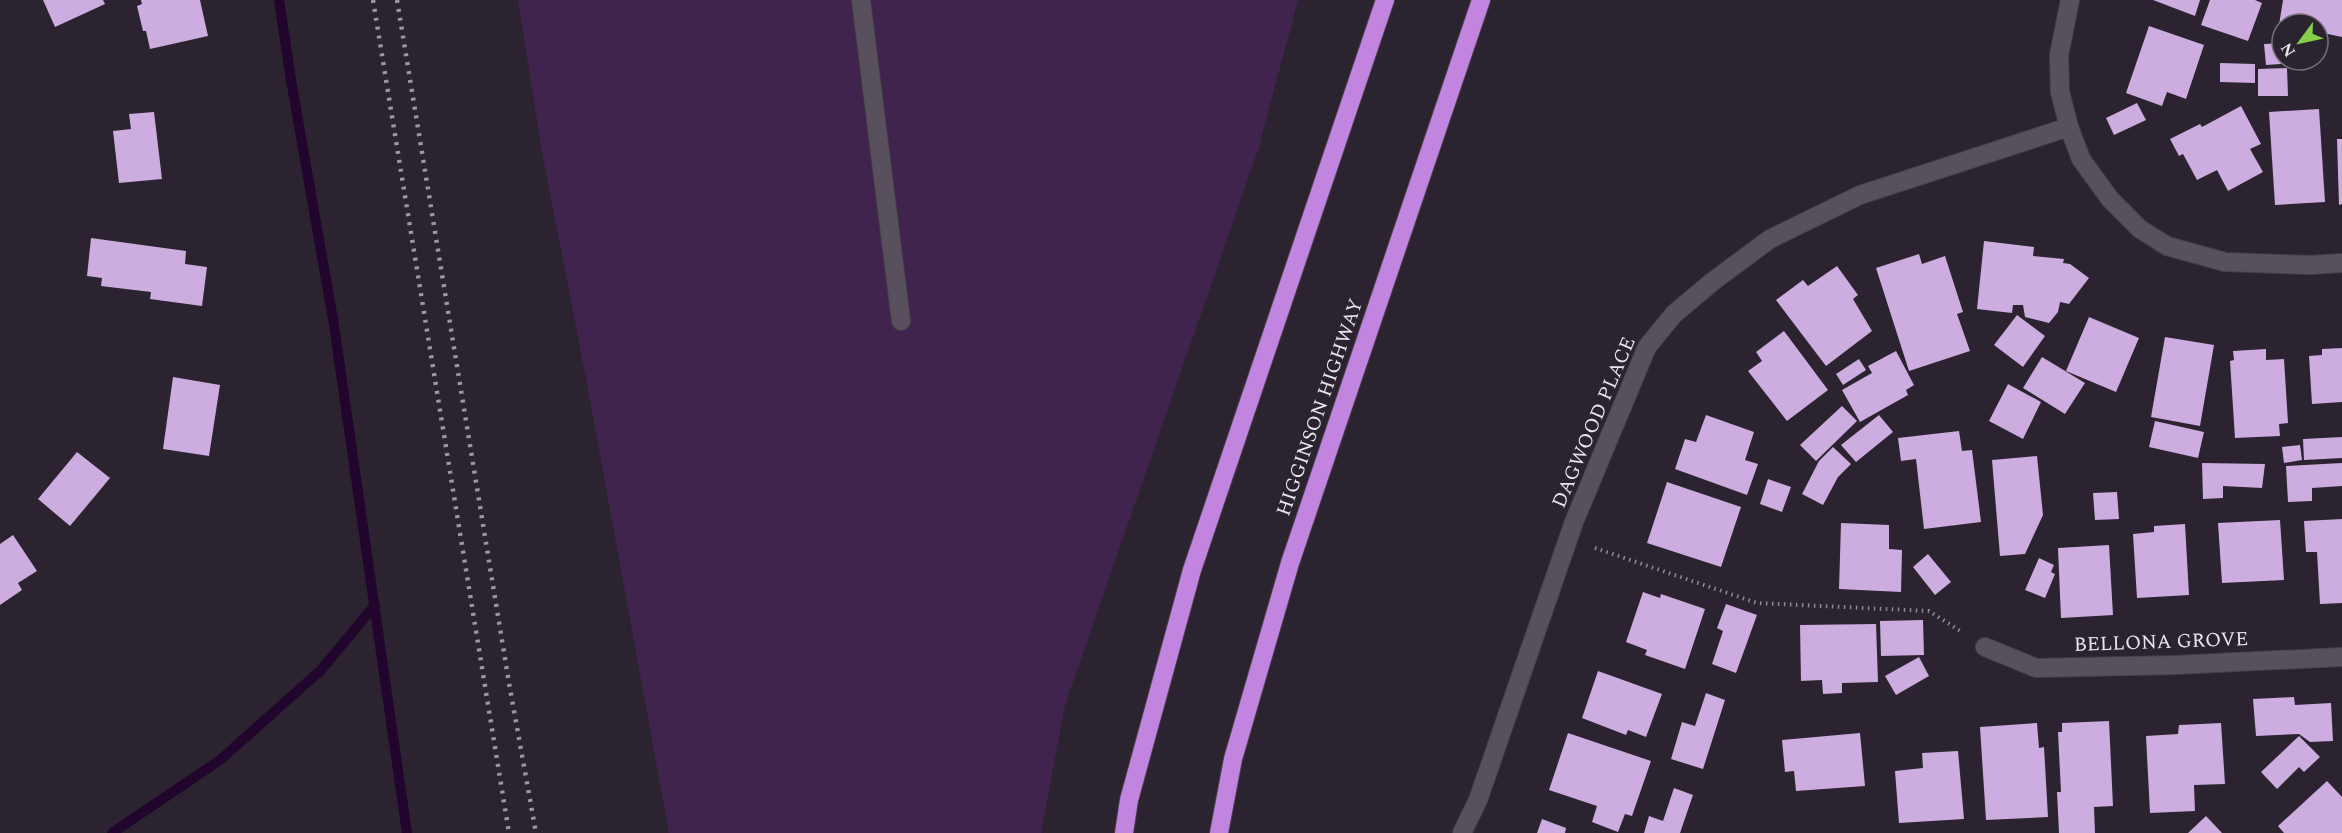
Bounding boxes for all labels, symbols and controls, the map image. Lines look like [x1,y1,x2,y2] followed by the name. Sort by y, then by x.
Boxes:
[2270,12,2330,72] north arrow
[2275,38,2302,62] text: N
[1269,294,1371,520] street label: HIGGINSON HIGHWAY
[1544,332,1644,513] street label: DAGWOOD PLACE
[2073,624,2249,660] street label: BELLONA GROVE

